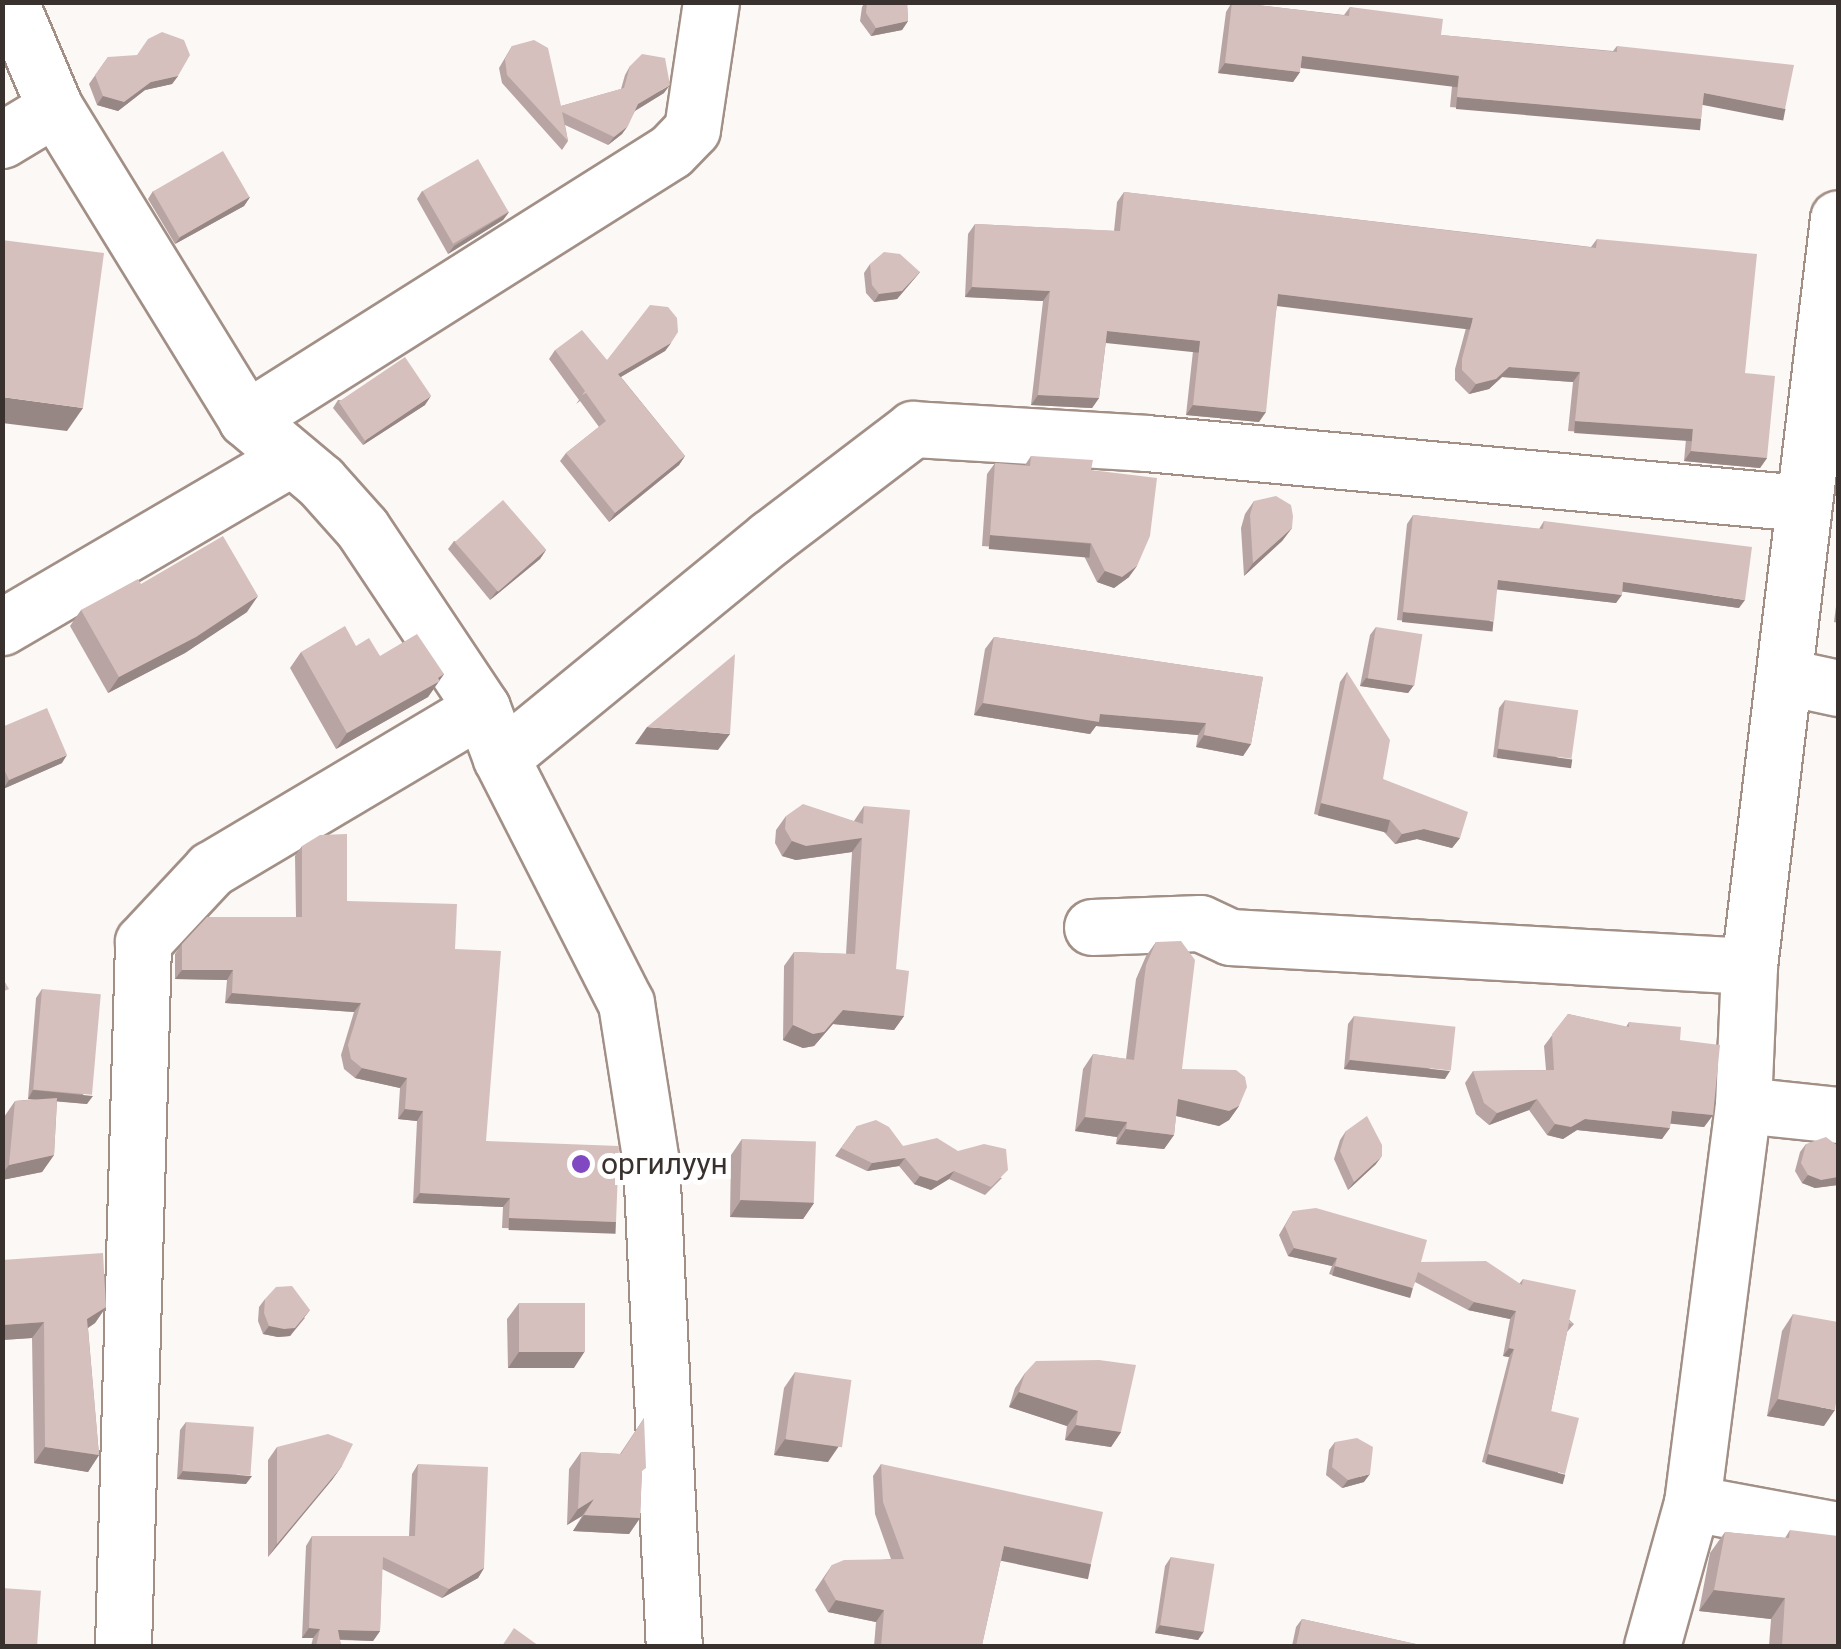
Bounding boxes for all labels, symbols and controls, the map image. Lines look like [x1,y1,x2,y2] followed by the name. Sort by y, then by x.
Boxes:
[601,1146,728,1182] place label: оргилуун
[570,1153,592,1175] marker: оргилуун

